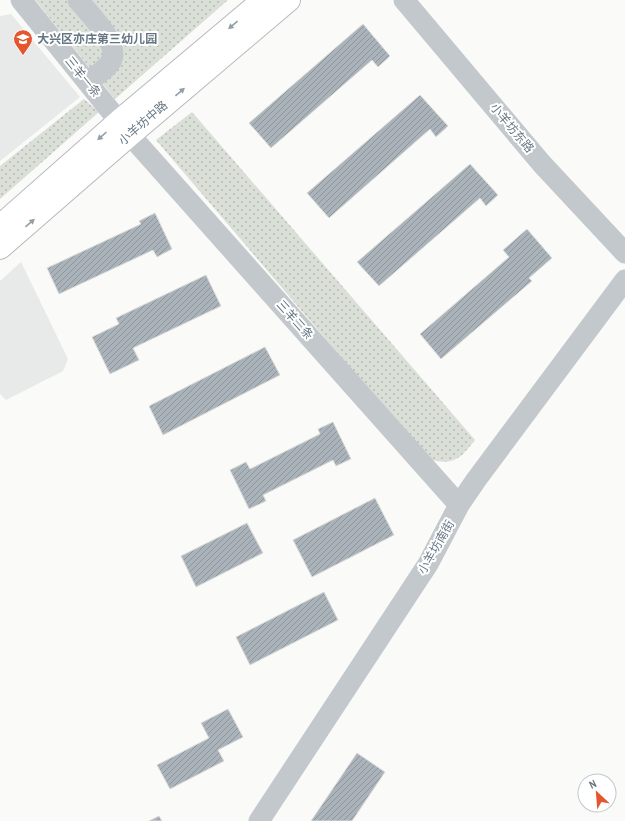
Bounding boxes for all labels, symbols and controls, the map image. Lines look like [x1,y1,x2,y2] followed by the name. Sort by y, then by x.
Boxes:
[228,21,238,30] one-way arrow
[12,28,34,56] school or university icon: 大兴区亦庄第三幼儿园
[37,31,157,47] place label: 大兴区亦庄第三幼儿园
[62,53,104,101] street label: 三羊一条
[175,87,186,96] one-way arrow
[115,97,171,149] street label: 小羊坊中路
[487,100,537,156] street label: 小羊坊东路
[97,132,107,141] one-way arrow
[24,219,35,228] one-way arrow
[273,297,317,343] street label: 三羊二条
[414,517,458,577] street label: 小羊坊南街
[577,773,617,813] north arrow
[587,776,599,792] text: N

